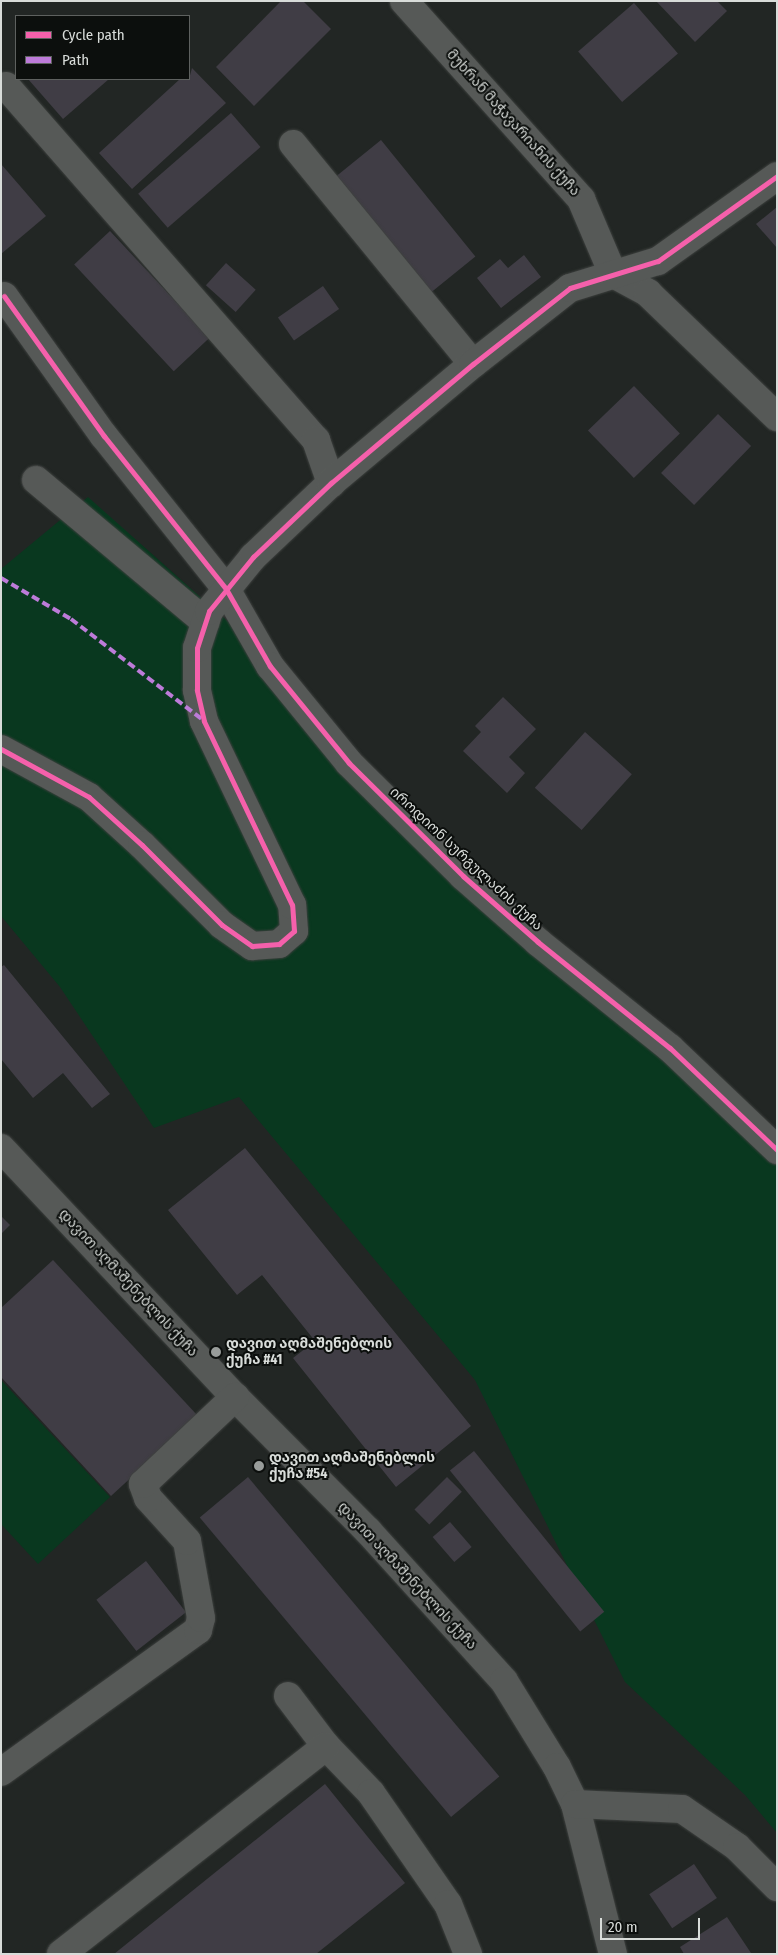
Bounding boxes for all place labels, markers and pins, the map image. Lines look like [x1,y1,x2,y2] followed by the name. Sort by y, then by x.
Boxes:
[226,1336,392,1368] place label: დავით აღმაშენებლის ქუჩა #41
[210,1346,222,1358] marker: დავით აღმაშენებლის ქუჩა #41
[269,1450,435,1482] place label: დავით აღმაშენებლის ქუჩა #54
[253,1460,265,1472] marker: დავით აღმაშენებლის ქუჩა #54

